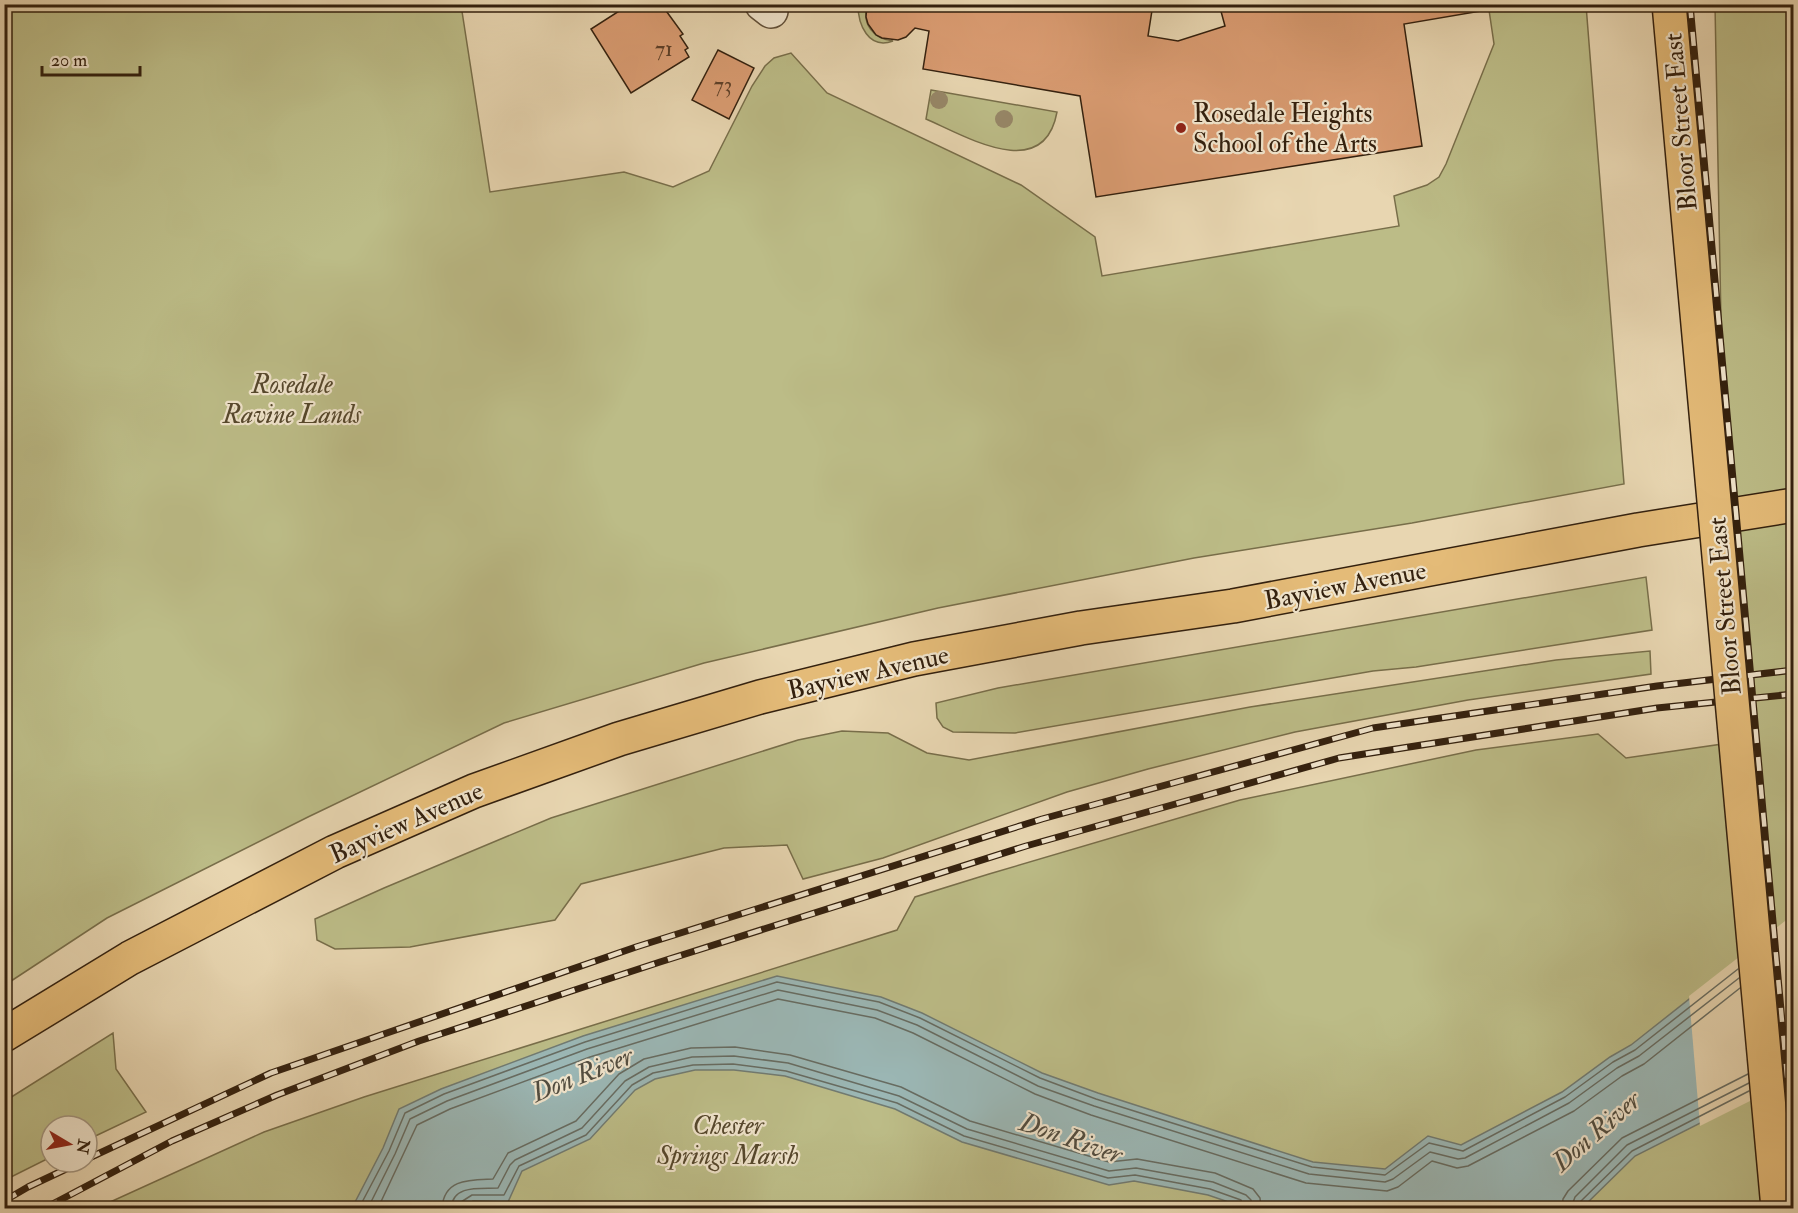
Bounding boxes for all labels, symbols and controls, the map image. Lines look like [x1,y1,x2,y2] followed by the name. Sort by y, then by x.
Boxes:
[1657,32,1705,212] street label: Bloor Street East
[655,35,673,63] house number: 71
[42,39,140,77] scale bar
[51,49,87,72] text: 20 m
[714,71,732,99] house number: 73
[1193,98,1377,160] place label: Rosedale Heights School of the Arts
[1174,121,1188,135] marker: Rosedale Heights School of the Arts
[222,369,362,431] park label: Rosedale Ravine Lands
[1701,516,1749,696] street label: Bloor Street East
[1261,555,1429,617] street label: Bayview Avenue
[784,639,952,707] street label: Bayview Avenue
[325,775,488,871] street label: Bayview Avenue
[526,1038,640,1110] water label: Don River
[1545,1083,1649,1179] water label: Don River
[1014,1105,1128,1172] water label: Don River
[656,1110,799,1172] park label: Chester Springs Marsh
[39,1114,99,1174] north arrow
[72,1137,94,1156] text: N

